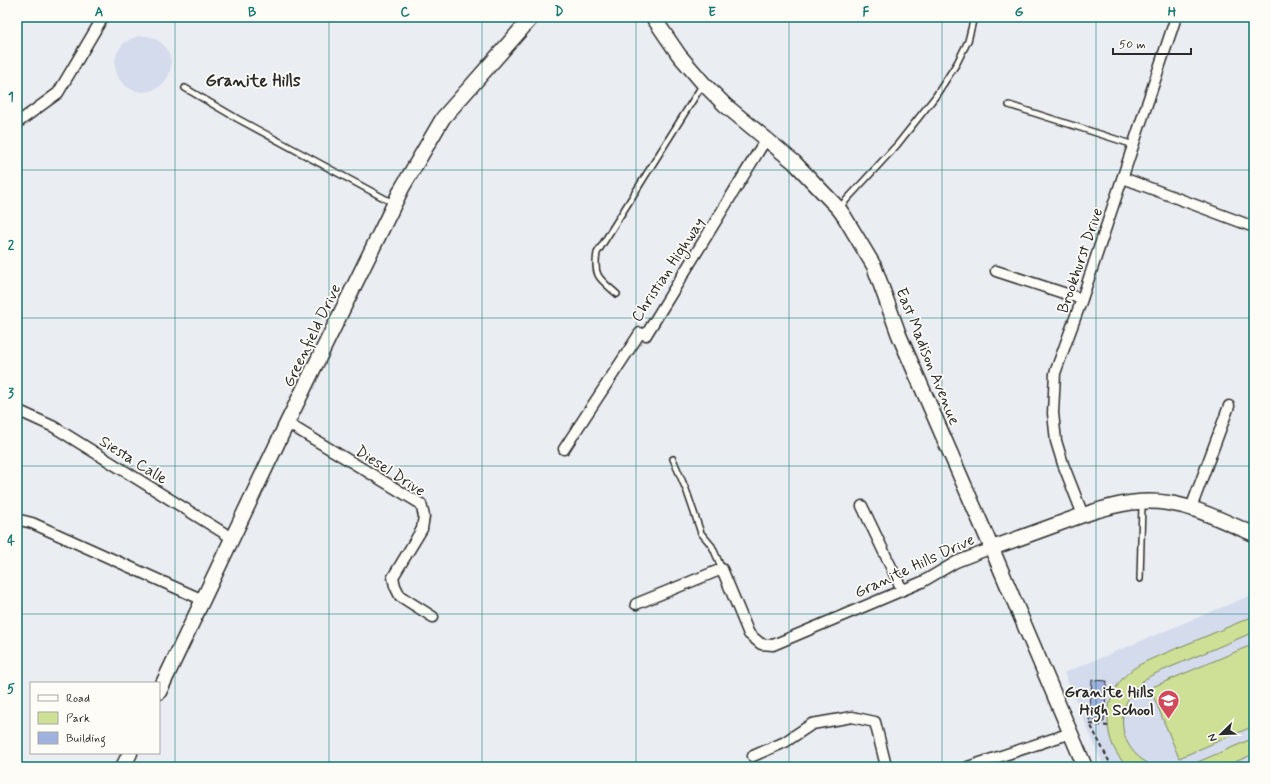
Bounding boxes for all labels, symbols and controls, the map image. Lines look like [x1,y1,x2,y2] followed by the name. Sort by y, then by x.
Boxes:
[95,4,103,21] text: A
[248,4,257,21] text: B
[400,4,410,21] text: C
[555,4,564,21] text: D
[708,4,716,21] text: E
[863,4,870,21] text: F
[1015,4,1024,21] text: G
[1168,4,1177,21] text: H
[1113,30,1191,56] scale bar
[1119,37,1146,53] text: 50 m
[206,70,301,92] district label: Granite Hills
[8,89,14,106] text: 1
[1053,205,1108,316] street label: Brookhurst Drive
[627,213,711,327] street label: Christian Highway
[8,237,15,254] text: 2
[278,281,346,391] street label: Greenfield Drive
[890,285,965,429] street label: East Madison Avenue
[8,385,14,402] text: 3
[95,431,172,490] street label: Siesta Calle
[351,441,429,502] street label: Diesel Drive
[851,529,978,603] street label: Granite Hills Drive
[7,533,15,550] text: 4
[7,681,15,698] text: 5
[30,682,160,754] legend
[1065,682,1154,723] place label: Granite Hills High School
[1156,687,1182,720] school or university icon: Granite Hills High School
[66,691,90,707] text: Road
[66,711,90,727] text: Park
[1201,714,1241,754] north arrow
[66,731,106,748] text: Building
[1205,731,1221,744] text: N

